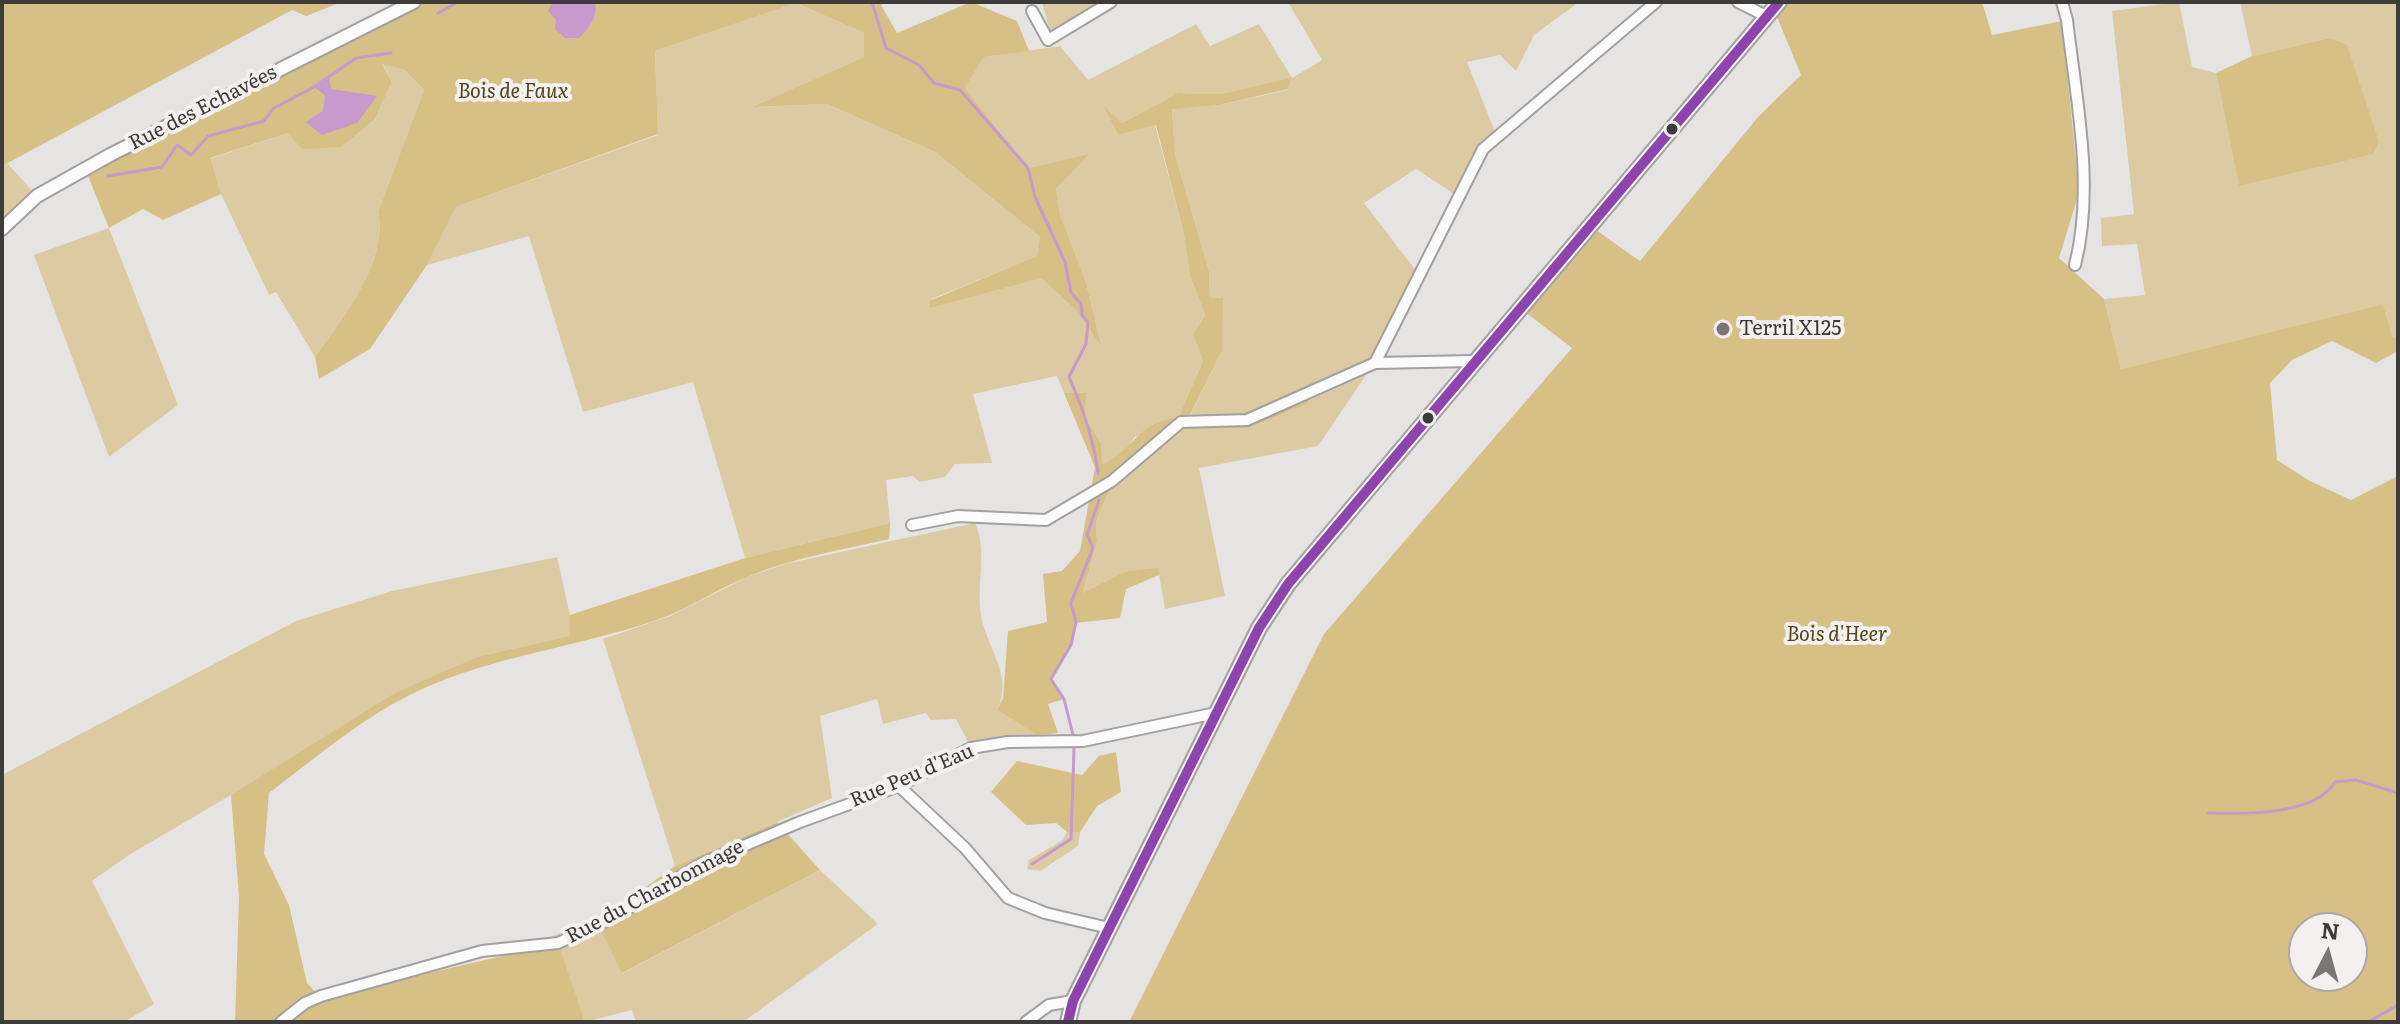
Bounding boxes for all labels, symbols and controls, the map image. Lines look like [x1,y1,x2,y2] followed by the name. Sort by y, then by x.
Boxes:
[125,60,281,156] street label: Rue des Echavées
[458,80,568,104] park label: Bois de Faux
[1664,121,1680,137] unlabelled marker
[1739,317,1841,341] place label: Terril X125
[1714,320,1732,338] marker: Terril X125
[1420,410,1436,426] unlabelled marker
[1787,623,1887,647] park label: Bois d'Heer
[846,739,978,813] street label: Rue Peu d'Eau
[562,835,748,949] street label: Rue du Charbonnage
[2288,912,2368,992] north arrow
[2319,912,2341,947] text: N

